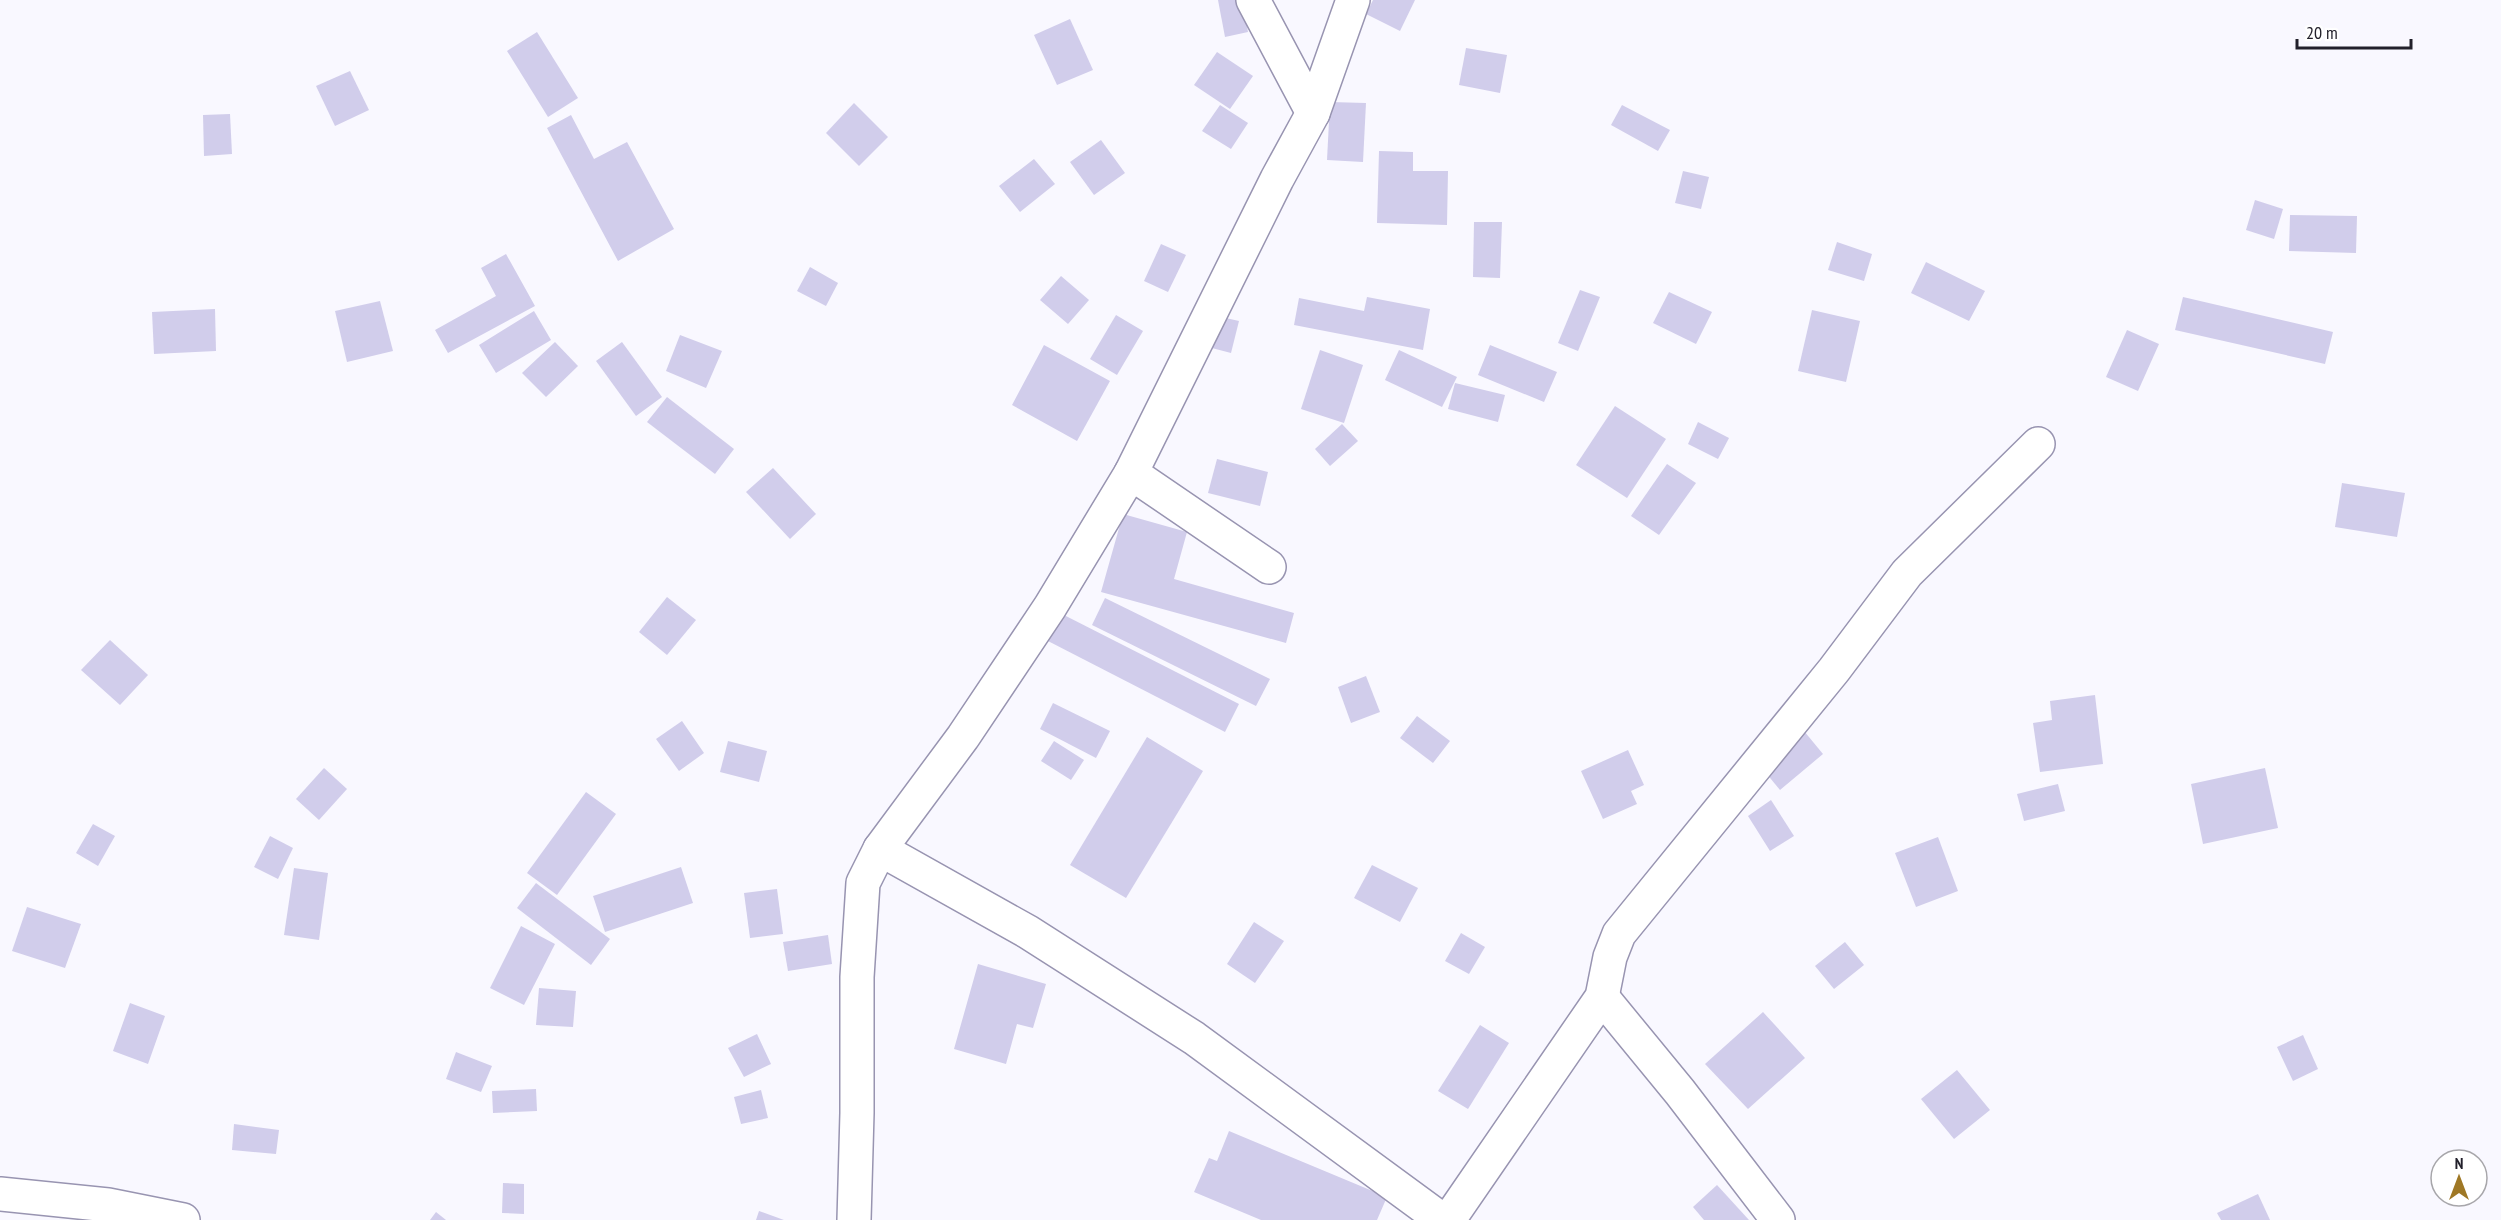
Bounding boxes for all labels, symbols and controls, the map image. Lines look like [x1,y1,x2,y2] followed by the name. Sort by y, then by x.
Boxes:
[2297,12,2411,50] scale bar
[2306,21,2338,44] text: 20 m
[2429,1148,2489,1208] north arrow
[2455,1153,2463,1173] text: N

